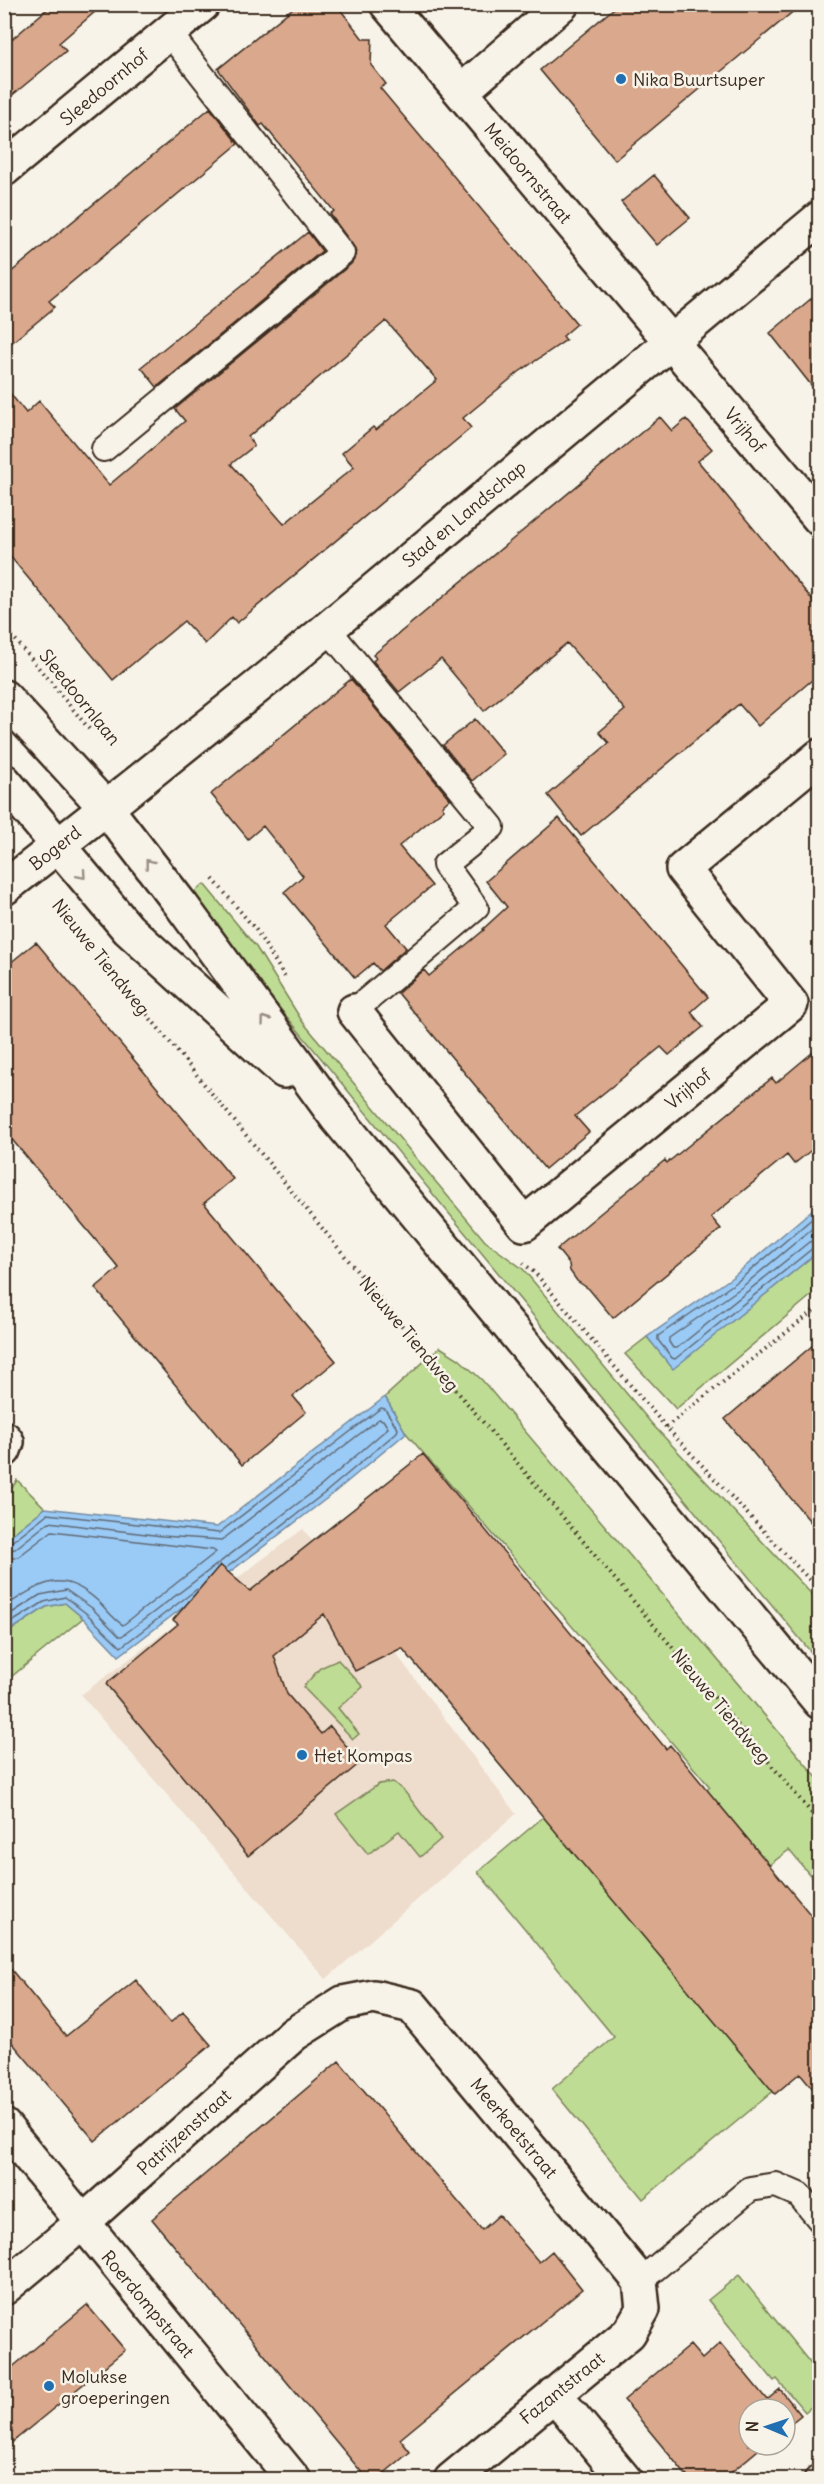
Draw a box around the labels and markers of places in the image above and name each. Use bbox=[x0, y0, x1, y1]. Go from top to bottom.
place label: Nika Buurtsuper bbox=[633, 68, 766, 91]
marker: Nika Buurtsuper bbox=[614, 72, 628, 86]
place label: Het Kompas bbox=[314, 1744, 412, 1767]
marker: Het Kompas bbox=[295, 1748, 309, 1762]
place label: Molukse groeperingen bbox=[61, 2365, 170, 2409]
marker: Molukse groeperingen bbox=[42, 2379, 56, 2393]

